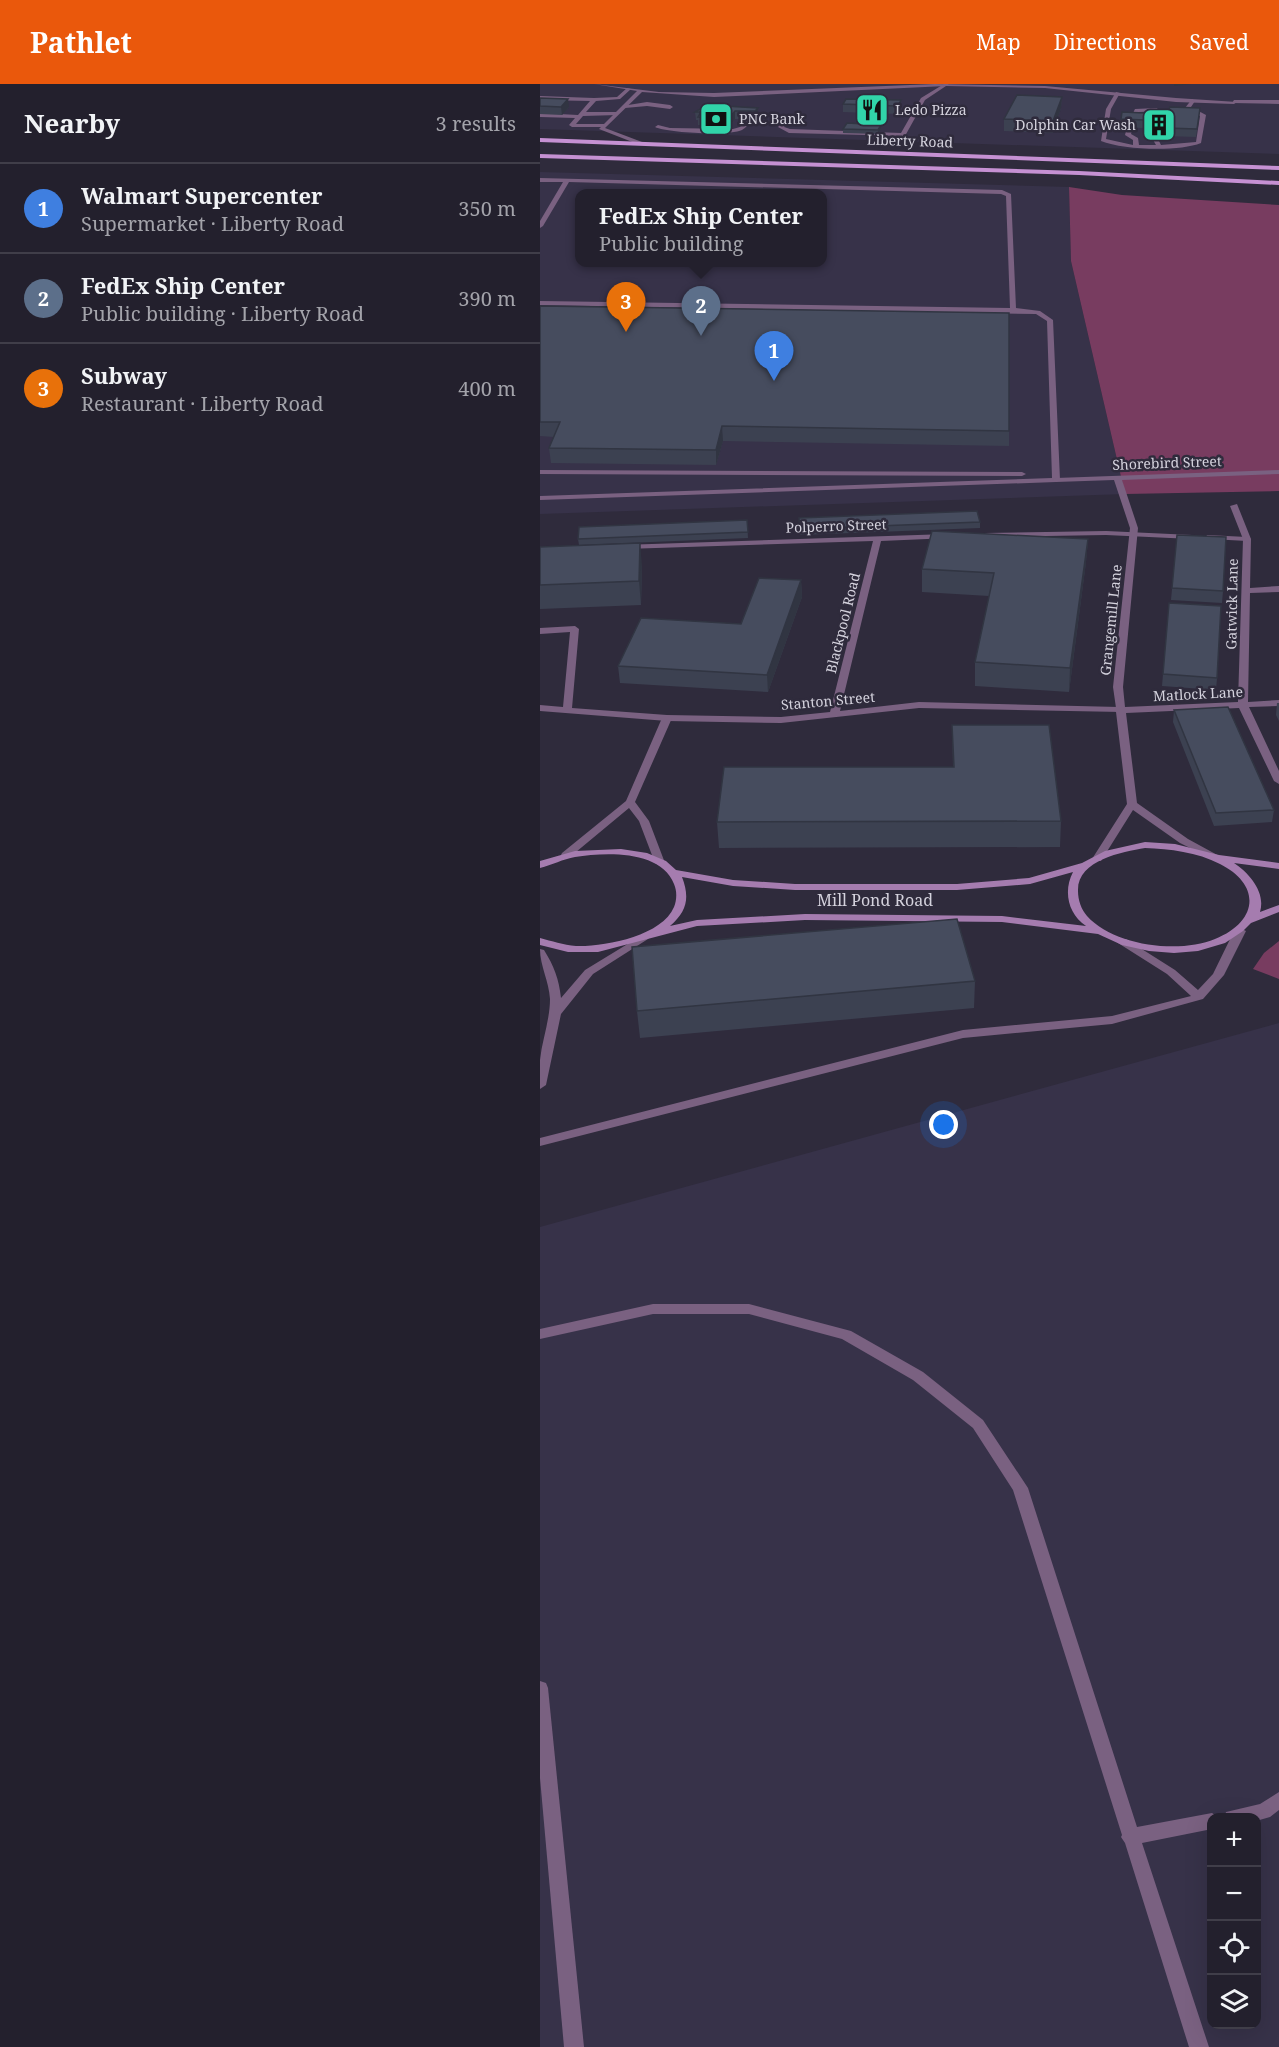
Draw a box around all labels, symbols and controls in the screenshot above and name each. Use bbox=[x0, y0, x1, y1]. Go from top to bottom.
text: Pathlet bbox=[30, 23, 132, 61]
text: Map bbox=[976, 28, 1021, 56]
text: Directions bbox=[1054, 28, 1156, 56]
text: Saved bbox=[1189, 28, 1249, 56]
restaurant icon: Ledo Pizza bbox=[854, 92, 890, 128]
place label: Ledo Pizza bbox=[895, 100, 967, 119]
bank icon: PNC Bank bbox=[698, 101, 734, 137]
text: Nearby bbox=[24, 105, 120, 141]
building icon: Dolphin Car Wash bbox=[1141, 107, 1177, 143]
place label: PNC Bank bbox=[739, 109, 805, 128]
text: 3 results bbox=[436, 110, 516, 137]
place label: Dolphin Car Wash bbox=[1015, 115, 1136, 134]
street label: Liberty Road bbox=[867, 130, 954, 152]
text: Walmart Supercenter bbox=[81, 180, 323, 210]
popup bbox=[575, 189, 827, 267]
text: 1 bbox=[38, 195, 49, 222]
text: 350 m bbox=[458, 195, 516, 222]
text: FedEx Ship Center bbox=[599, 200, 803, 230]
text: Supermarket · Liberty Road bbox=[81, 210, 344, 237]
text: Public building bbox=[599, 230, 744, 257]
text: FedEx Ship Center bbox=[81, 270, 285, 300]
pin: 3 bbox=[606, 282, 646, 332]
text: 2 bbox=[38, 285, 49, 312]
text: 390 m bbox=[458, 285, 516, 312]
pin: 2 bbox=[682, 286, 720, 336]
text: Public building · Liberty Road bbox=[81, 300, 364, 327]
pin: 1 bbox=[754, 332, 794, 381]
text: Subway bbox=[81, 360, 167, 390]
text: 3 bbox=[38, 375, 49, 402]
text: 400 m bbox=[458, 375, 516, 402]
text: Restaurant · Liberty Road bbox=[81, 390, 323, 417]
street label: Shorebird Street bbox=[1112, 451, 1222, 474]
street label: Polperro Street bbox=[785, 514, 887, 537]
street label: Gatwick Lane bbox=[1221, 558, 1242, 650]
street label: Grangemill Lane bbox=[1095, 564, 1126, 676]
street label: Blackpool Road bbox=[821, 570, 864, 675]
street label: Matlock Lane bbox=[1152, 682, 1244, 705]
street label: Stanton Street bbox=[780, 687, 876, 714]
street label: Mill Pond Road bbox=[817, 889, 933, 911]
your location bbox=[929, 1110, 958, 1139]
map controls bbox=[1207, 1813, 1261, 2029]
button: + bbox=[1207, 1813, 1261, 1867]
button: − bbox=[1207, 1867, 1261, 1921]
button: locate bbox=[1207, 1921, 1261, 1975]
button: layers bbox=[1207, 1975, 1261, 2029]

